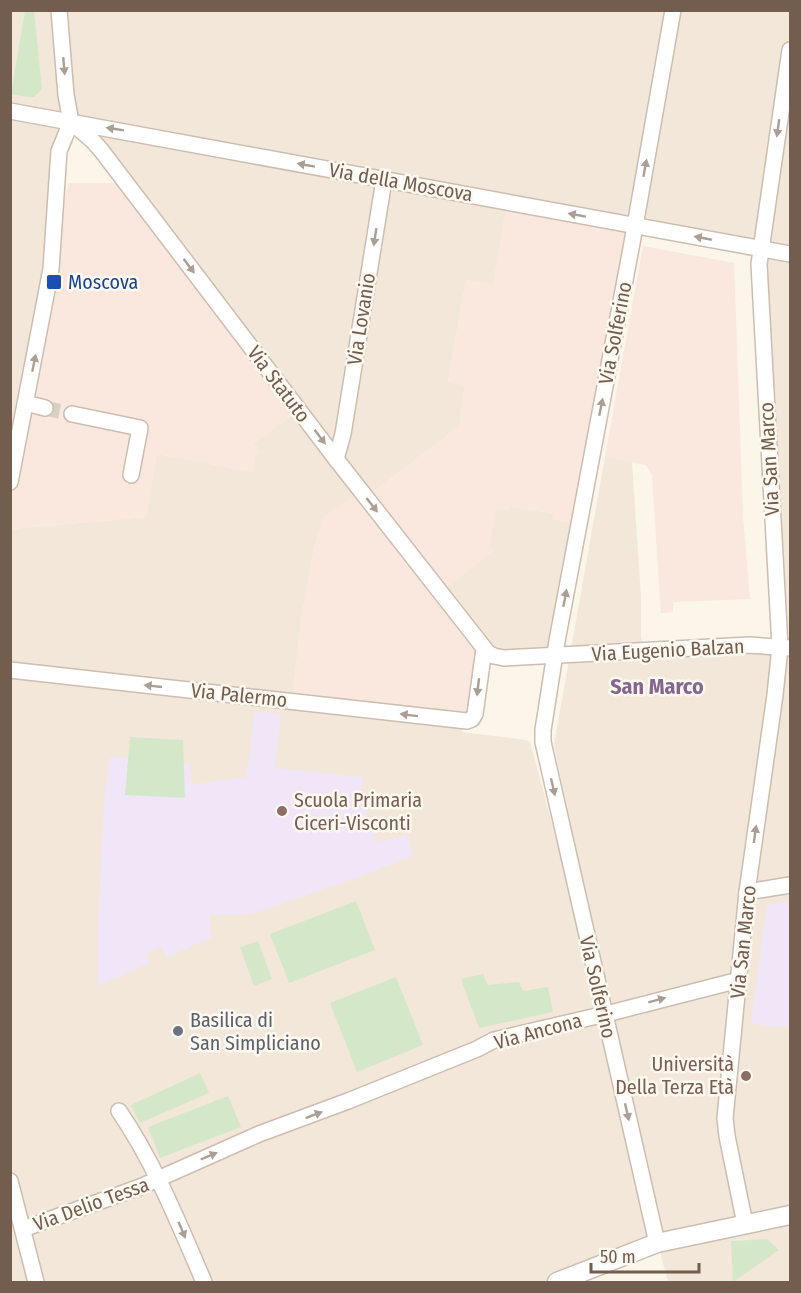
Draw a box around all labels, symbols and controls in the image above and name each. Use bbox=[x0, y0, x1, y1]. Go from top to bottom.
one-way arrow bbox=[59, 57, 69, 76]
one-way arrow bbox=[774, 119, 783, 138]
one-way arrow bbox=[105, 124, 124, 133]
street label: Via della Moscova bbox=[327, 158, 475, 206]
one-way arrow bbox=[641, 158, 650, 177]
one-way arrow bbox=[297, 160, 316, 169]
one-way arrow bbox=[567, 210, 586, 219]
one-way arrow bbox=[370, 228, 379, 247]
one-way arrow bbox=[693, 233, 712, 242]
one-way arrow bbox=[182, 258, 194, 273]
place label: Moscova bbox=[68, 270, 138, 294]
street label: Via Lovanio bbox=[342, 271, 380, 367]
marker: Moscova bbox=[45, 273, 63, 291]
street label: Via Solferino bbox=[593, 280, 637, 386]
street label: Via Statuto bbox=[242, 341, 316, 427]
one-way arrow bbox=[30, 353, 39, 372]
one-way arrow bbox=[597, 397, 606, 416]
street label: Via San Marco bbox=[754, 402, 784, 516]
one-way arrow bbox=[313, 430, 325, 445]
one-way arrow bbox=[365, 497, 378, 513]
one-way arrow bbox=[561, 589, 570, 608]
street label: Via Eugenio Balzan bbox=[591, 634, 745, 666]
district label: San Marco bbox=[610, 673, 704, 700]
street label: Via Palermo bbox=[190, 678, 288, 712]
one-way arrow bbox=[474, 678, 483, 697]
one-way arrow bbox=[143, 681, 162, 690]
one-way arrow bbox=[400, 710, 419, 720]
one-way arrow bbox=[549, 778, 558, 797]
place label: Scuola Primaria Ciceri-Visconti bbox=[294, 788, 422, 835]
marker: Scuola Primaria Ciceri-Visconti bbox=[275, 804, 289, 818]
one-way arrow bbox=[751, 825, 760, 844]
street label: Via San Marco bbox=[725, 884, 761, 1000]
street label: Via Solferino bbox=[575, 933, 621, 1041]
one-way arrow bbox=[648, 995, 666, 1004]
place label: Basilica di San Simpliciano bbox=[190, 1008, 321, 1055]
street label: Via Ancona bbox=[492, 1008, 584, 1054]
marker: Basilica di San Simpliciano bbox=[171, 1024, 185, 1038]
place label: Università Della Terza Età bbox=[615, 1052, 734, 1099]
marker: Università Della Terza Età bbox=[739, 1069, 753, 1083]
one-way arrow bbox=[622, 1103, 632, 1121]
one-way arrow bbox=[305, 1109, 323, 1119]
one-way arrow bbox=[200, 1152, 217, 1161]
street label: Via Delio Tessa bbox=[30, 1172, 152, 1236]
one-way arrow bbox=[177, 1222, 187, 1240]
scale bar bbox=[591, 1236, 699, 1274]
text: 50 m bbox=[600, 1246, 636, 1268]

